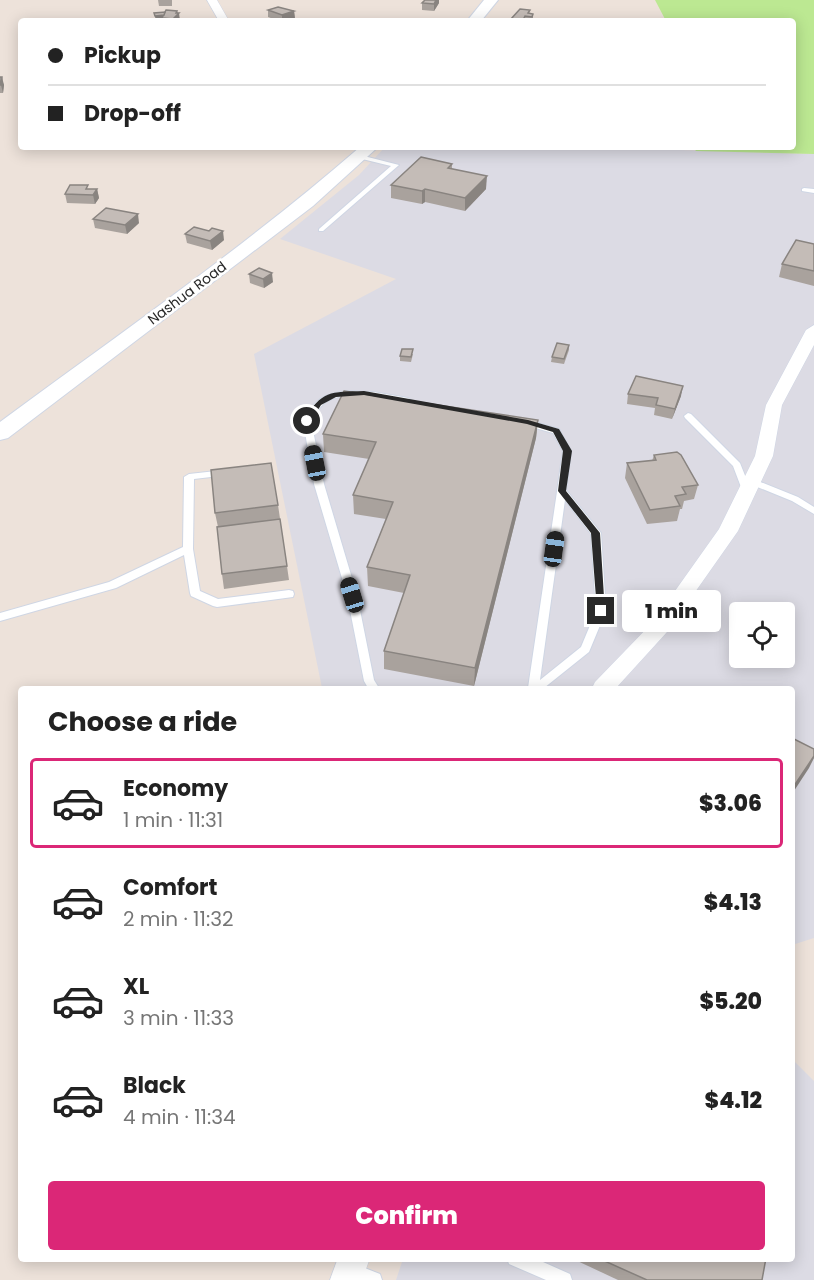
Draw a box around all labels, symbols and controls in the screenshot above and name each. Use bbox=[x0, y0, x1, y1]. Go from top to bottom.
text: Pickup bbox=[84, 40, 161, 71]
text: Drop-off bbox=[84, 98, 181, 129]
street label: Nashua Road bbox=[143, 257, 231, 329]
route start bbox=[293, 407, 320, 434]
car bbox=[303, 444, 327, 482]
car bbox=[543, 530, 565, 568]
car bbox=[338, 575, 366, 615]
callout: 1 min bbox=[622, 590, 721, 632]
route end bbox=[587, 597, 614, 624]
text: 1 min bbox=[645, 597, 698, 625]
map controls bbox=[729, 602, 795, 668]
button: locate bbox=[729, 602, 795, 668]
text: Choose a ride bbox=[48, 703, 237, 740]
text: Economy bbox=[123, 773, 228, 804]
icon: car bbox=[51, 776, 105, 830]
text: $3.06 bbox=[699, 788, 762, 819]
text: 1 min · 11:31 bbox=[123, 806, 223, 834]
text: Comfort bbox=[123, 872, 217, 903]
icon: car bbox=[51, 875, 105, 929]
text: $4.13 bbox=[704, 887, 762, 918]
text: 2 min · 11:32 bbox=[123, 905, 233, 933]
text: XL bbox=[123, 971, 149, 1002]
icon: car bbox=[51, 974, 105, 1028]
text: $5.20 bbox=[699, 986, 762, 1017]
text: 3 min · 11:33 bbox=[123, 1004, 234, 1032]
text: Black bbox=[123, 1070, 186, 1101]
icon: car bbox=[51, 1073, 105, 1127]
text: $4.12 bbox=[705, 1085, 762, 1116]
text: 4 min · 11:34 bbox=[123, 1103, 236, 1131]
button: Confirm bbox=[48, 1181, 765, 1250]

